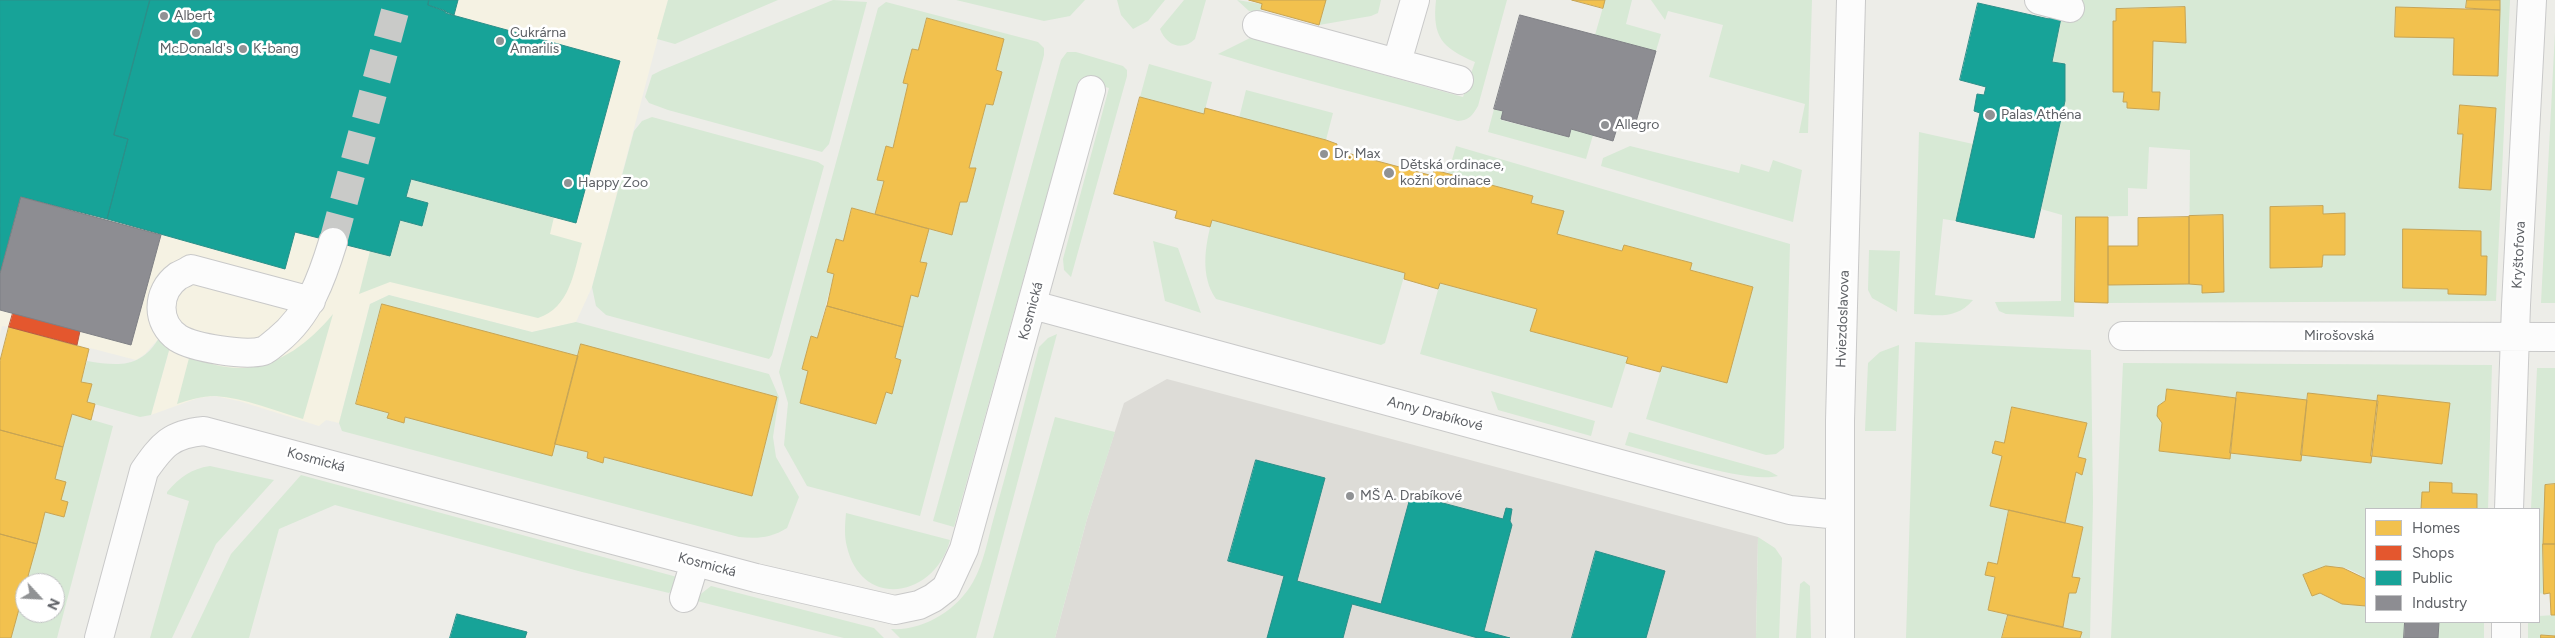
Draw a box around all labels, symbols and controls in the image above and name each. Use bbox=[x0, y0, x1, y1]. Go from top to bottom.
place label: Albert bbox=[174, 8, 212, 24]
marker: Albert bbox=[158, 10, 170, 22]
place label: Cukrárna Amarilis bbox=[510, 25, 566, 58]
marker: McDonald's bbox=[190, 27, 202, 39]
marker: Cukrárna Amarilis bbox=[494, 35, 506, 47]
place label: McDonald's bbox=[160, 41, 232, 57]
place label: K-bang bbox=[253, 41, 299, 57]
marker: K-bang bbox=[237, 43, 249, 55]
place label: Palas Athéna bbox=[2001, 107, 2081, 123]
marker: Palas Athéna bbox=[1983, 108, 1997, 122]
place label: Allegro bbox=[1615, 117, 1659, 133]
marker: Allegro bbox=[1599, 119, 1611, 131]
place label: Dr. Max bbox=[1334, 146, 1380, 162]
marker: Dr. Max bbox=[1318, 148, 1330, 160]
place label: Dětská ordinace, kožní ordinace bbox=[1400, 157, 1504, 190]
marker: Dětská ordinace, kožní ordinace bbox=[1382, 166, 1396, 180]
place label: Happy Zoo bbox=[578, 175, 648, 191]
marker: Happy Zoo bbox=[562, 177, 574, 189]
street label: Kryštofova bbox=[2509, 221, 2529, 289]
street label: Hviezdoslavova bbox=[1833, 270, 1853, 368]
street label: Kosmická bbox=[1015, 280, 1047, 342]
street label: Mirošovská bbox=[2304, 328, 2374, 344]
street label: Anny Drabíkové bbox=[1385, 393, 1485, 435]
street label: Kosmická bbox=[285, 444, 347, 476]
place label: MŠ A. Drabíkové bbox=[1360, 488, 1462, 504]
marker: MŠ A. Drabíkové bbox=[1344, 490, 1356, 502]
legend bbox=[2365, 508, 2540, 623]
text: Homes bbox=[2412, 519, 2460, 537]
text: Shops bbox=[2412, 544, 2454, 562]
street label: Kosmická bbox=[676, 549, 738, 581]
text: Public bbox=[2412, 569, 2453, 587]
north arrow bbox=[15, 573, 65, 623]
text: Industry bbox=[2412, 594, 2467, 612]
text: N bbox=[43, 596, 63, 613]

